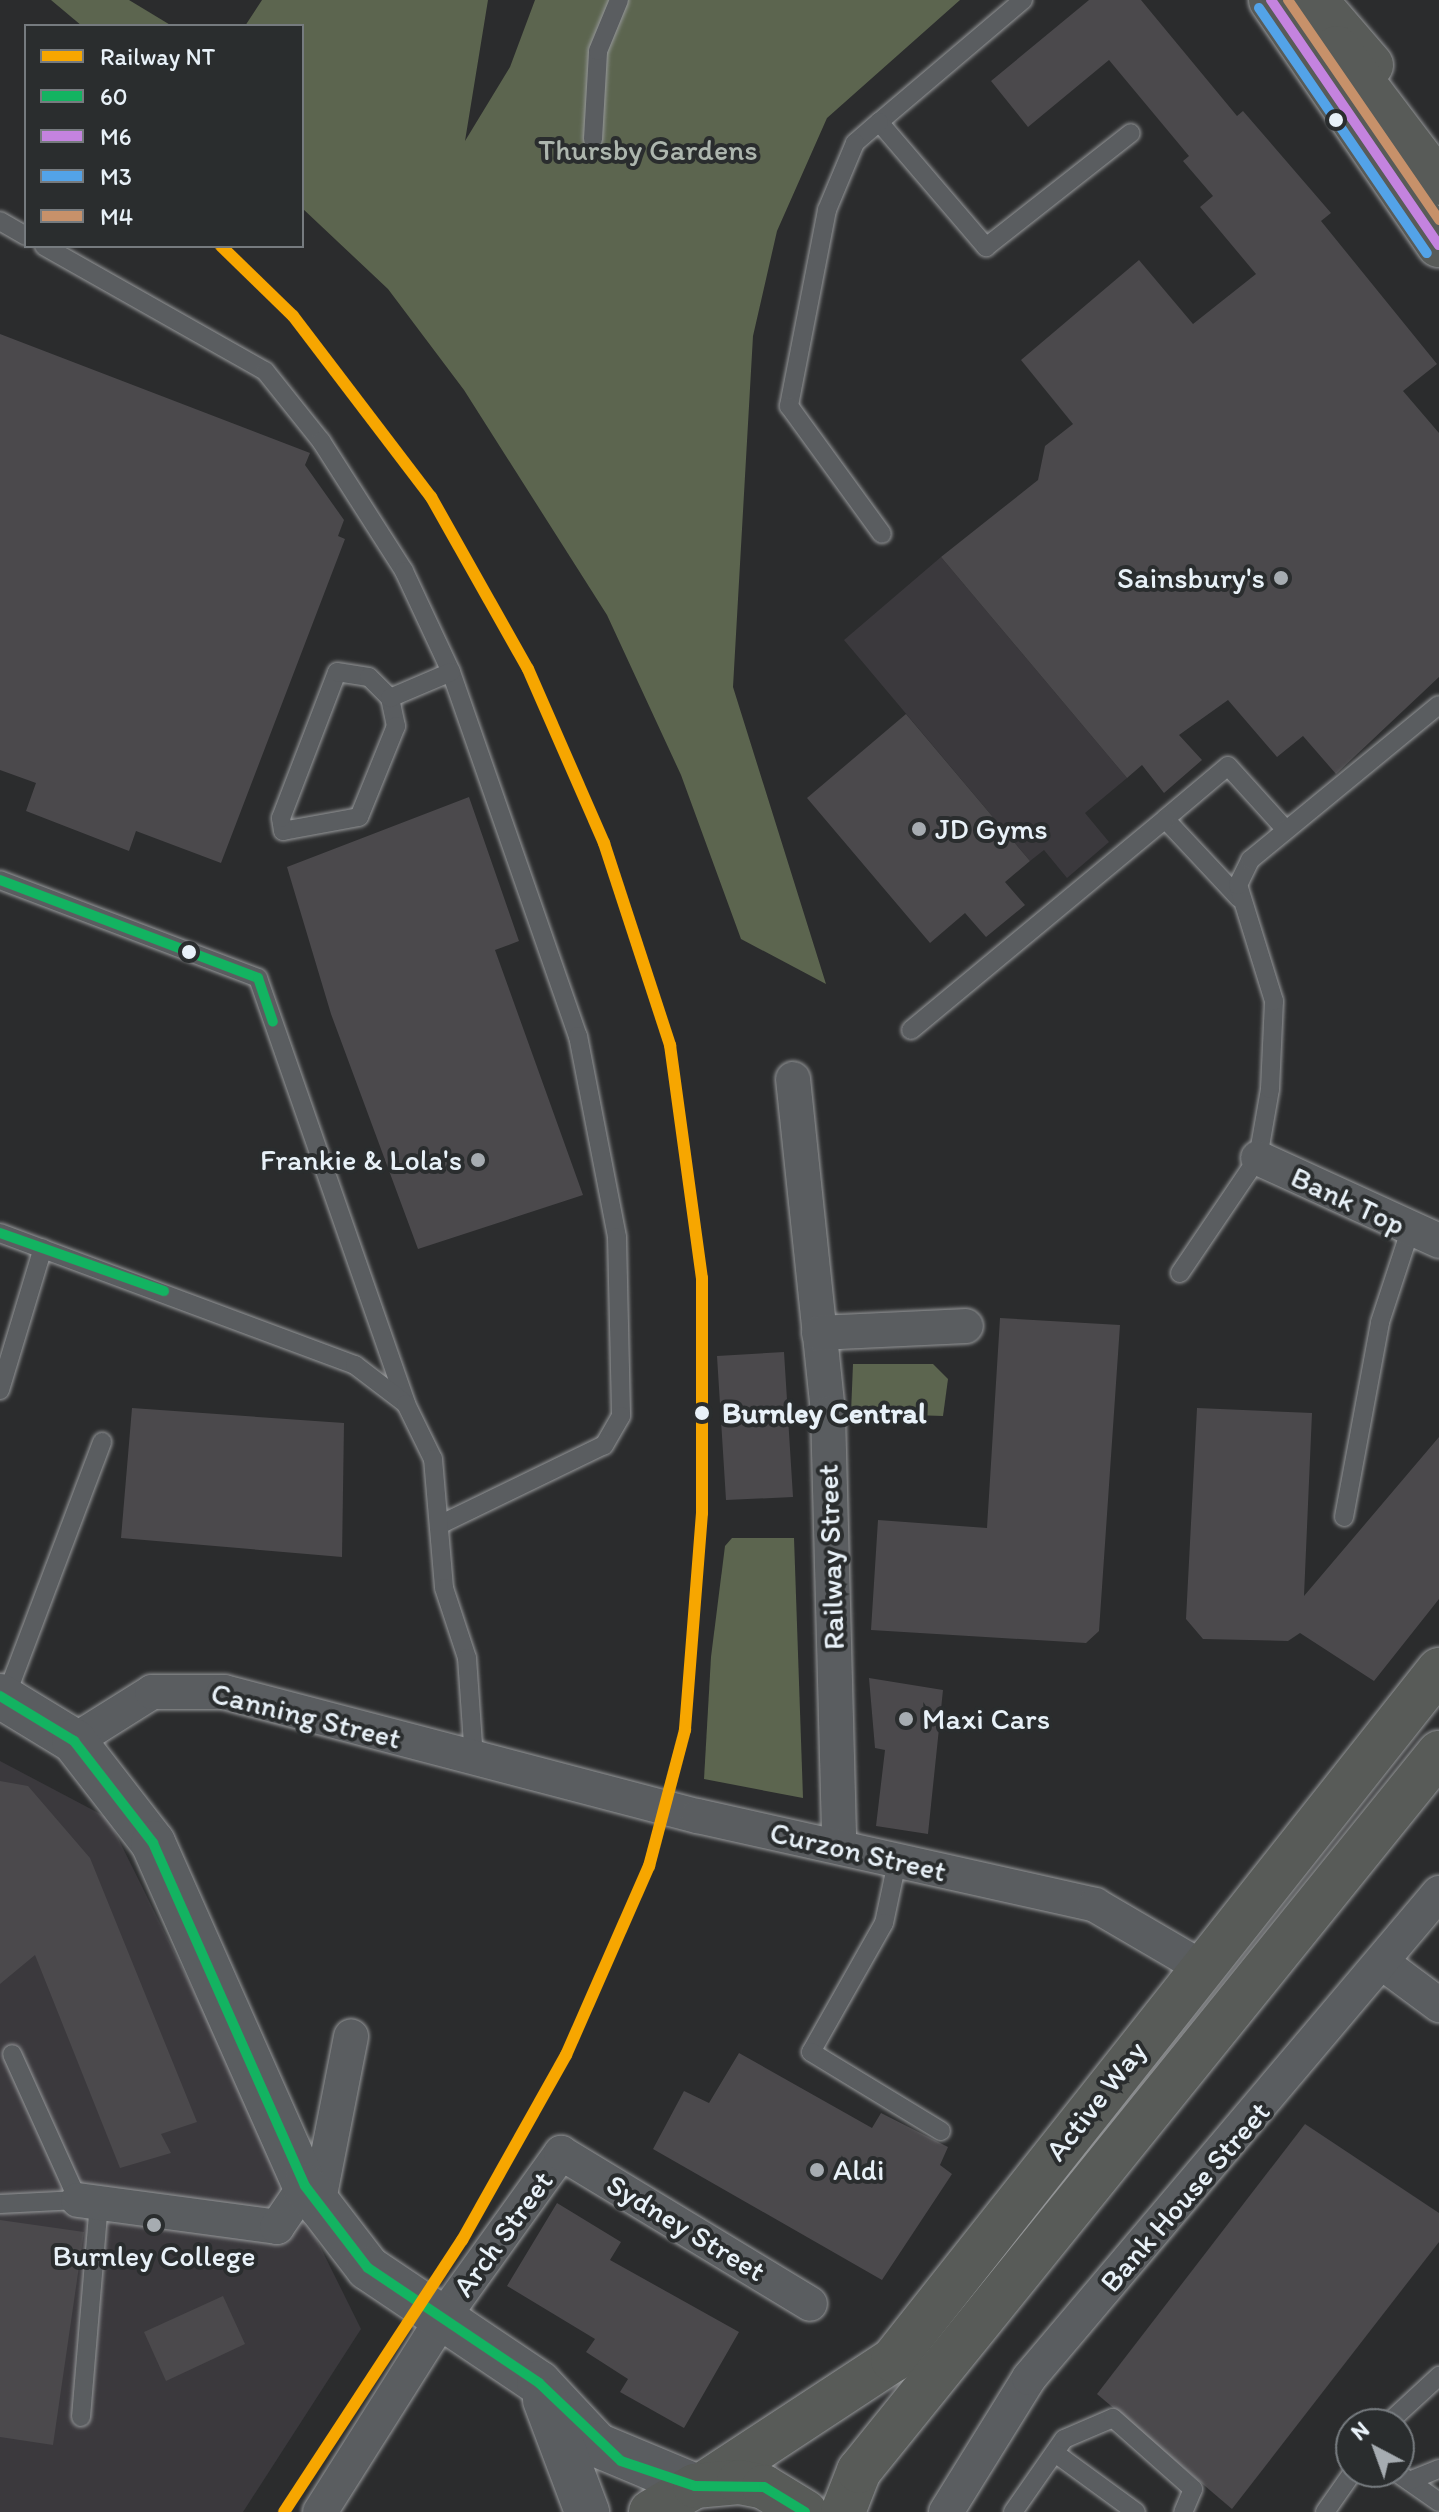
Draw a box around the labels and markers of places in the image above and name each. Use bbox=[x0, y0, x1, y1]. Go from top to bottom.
unlabelled marker bbox=[1328, 112, 1344, 128]
place label: Sainsbury's bbox=[1117, 560, 1265, 596]
marker: Sainsbury's bbox=[1272, 569, 1290, 587]
place label: JD Gyms bbox=[935, 811, 1048, 847]
marker: JD Gyms bbox=[910, 820, 928, 838]
unlabelled marker bbox=[181, 944, 197, 960]
place label: Frankie & Lola's bbox=[260, 1142, 462, 1178]
marker: Frankie & Lola's bbox=[469, 1151, 487, 1169]
place label: Burnley Central bbox=[722, 1395, 926, 1431]
marker: Burnley Central bbox=[689, 1400, 715, 1426]
place label: Maxi Cars bbox=[922, 1701, 1051, 1737]
marker: Maxi Cars bbox=[897, 1710, 915, 1728]
place label: Aldi bbox=[833, 2152, 884, 2188]
marker: Aldi bbox=[808, 2161, 826, 2179]
marker: Burnley College bbox=[145, 2216, 163, 2234]
place label: Burnley College bbox=[52, 2238, 256, 2274]

